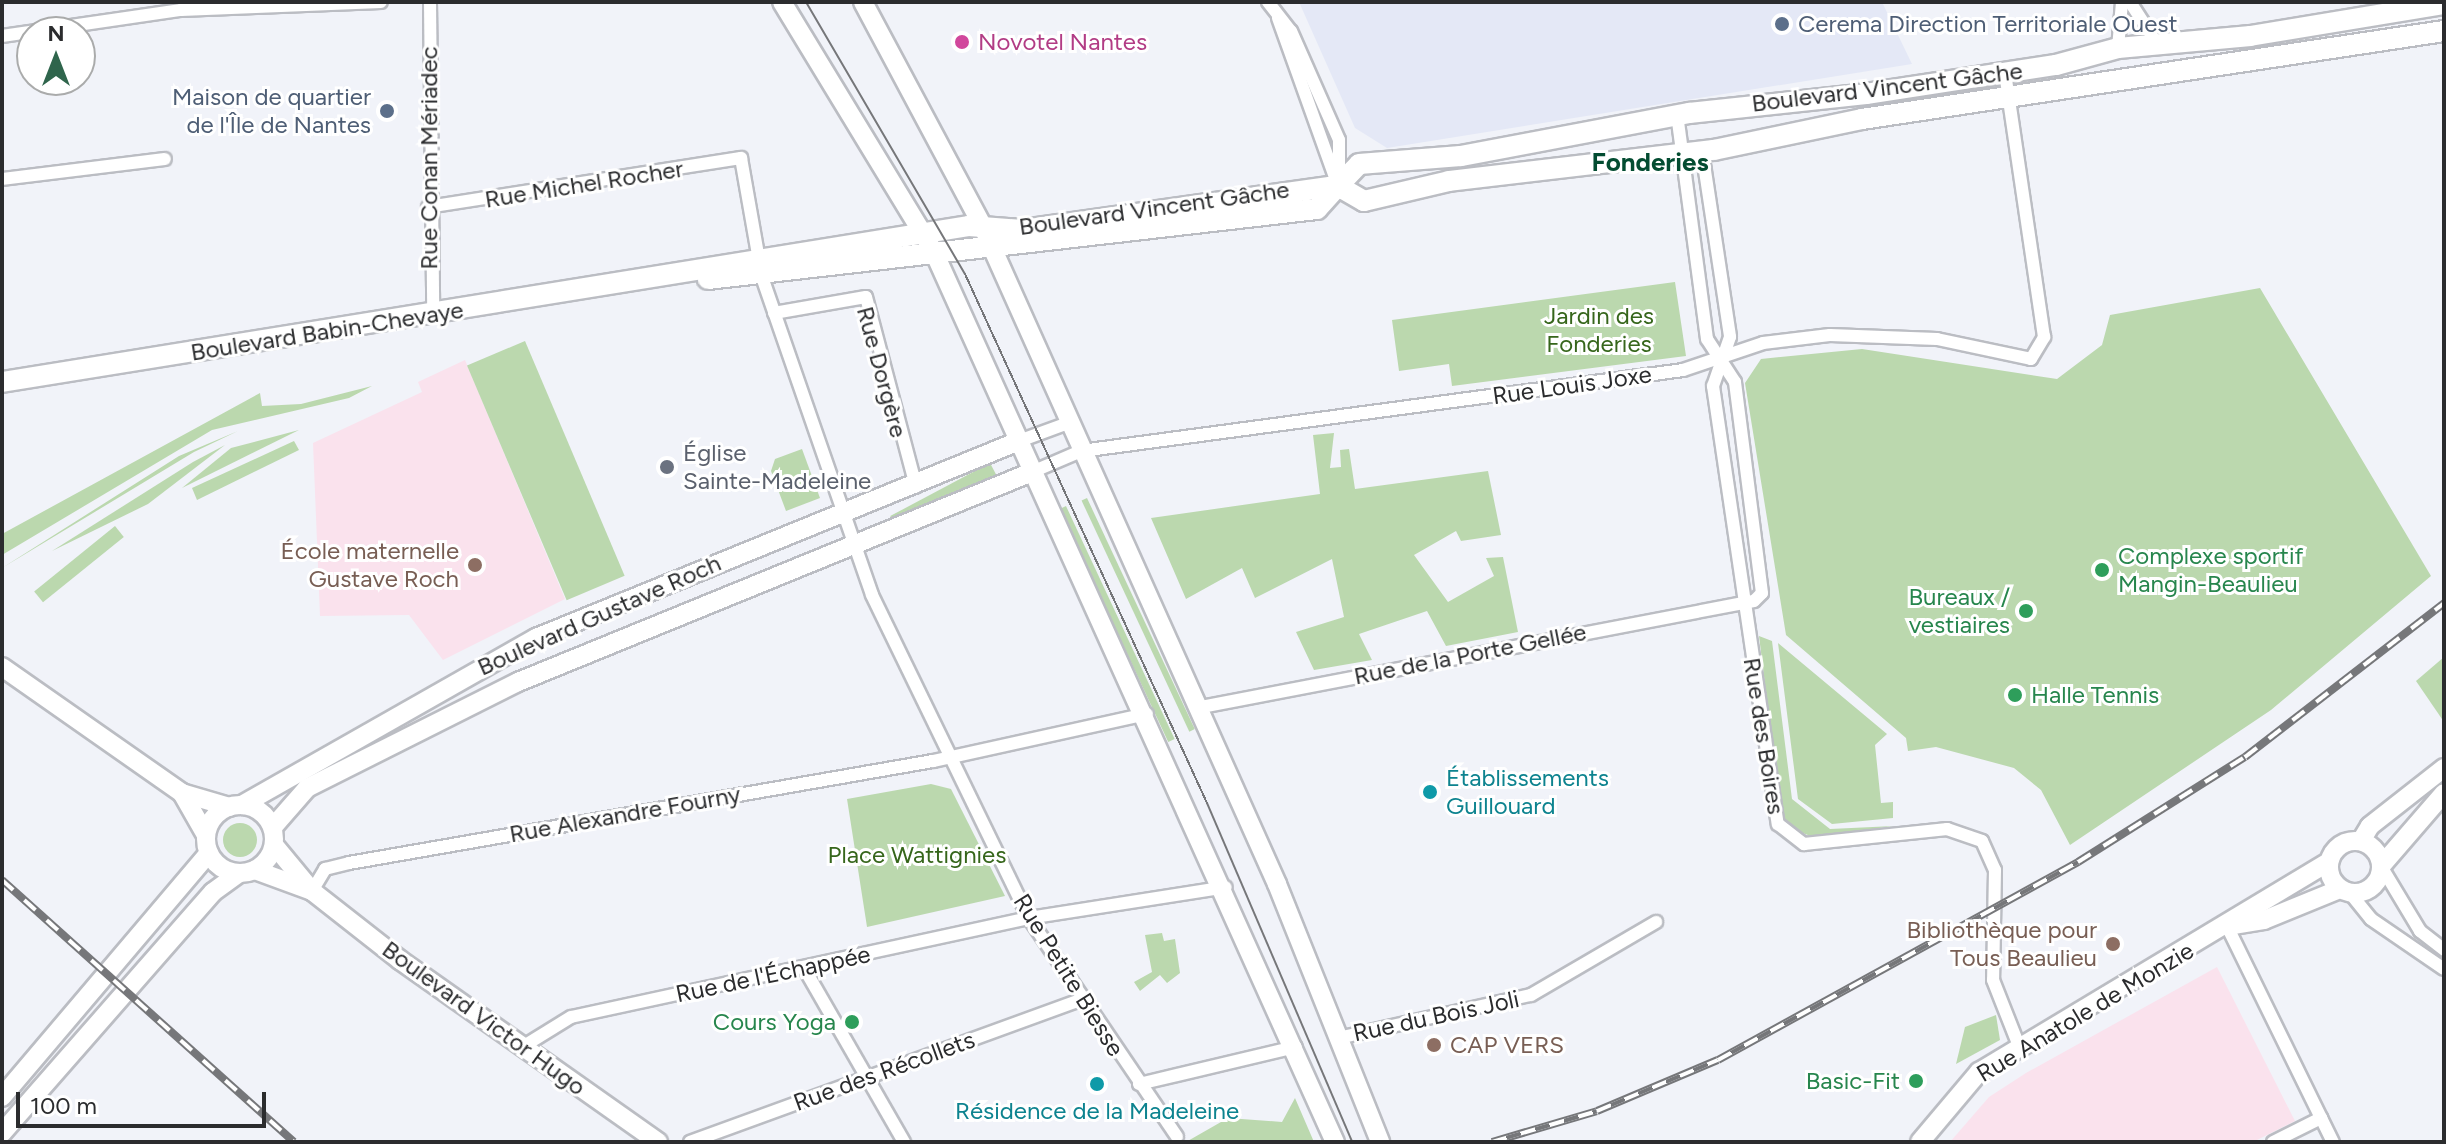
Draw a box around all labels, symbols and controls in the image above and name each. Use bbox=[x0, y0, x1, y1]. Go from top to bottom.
place label: Cerema Direction Territoriale Ouest bbox=[1798, 10, 2178, 38]
marker: Cerema Direction Territoriale Ouest bbox=[1773, 15, 1791, 33]
north arrow bbox=[16, 16, 96, 96]
text: N bbox=[47, 20, 65, 47]
place label: Novotel Nantes bbox=[978, 28, 1147, 56]
marker: Novotel Nantes bbox=[953, 33, 971, 51]
street label: Rue Conan Mériadec bbox=[415, 46, 443, 270]
street label: Boulevard Vincent Gâche bbox=[1750, 56, 2024, 118]
place label: Maison de quartier de l'Île de Nantes bbox=[172, 83, 371, 139]
marker: Maison de quartier de l'Île de Nantes bbox=[378, 102, 396, 120]
district label: Fonderies bbox=[1591, 147, 1709, 179]
street label: Rue Michel Rocher bbox=[483, 154, 685, 214]
street label: Boulevard Vincent Gâche bbox=[1017, 175, 1291, 241]
street label: Boulevard Babin-Chevaye bbox=[189, 295, 465, 367]
park label: Jardin des Fonderies bbox=[1544, 302, 1654, 358]
street label: Rue Dorgère bbox=[851, 303, 913, 441]
street label: Rue Louis Joxe bbox=[1491, 360, 1653, 410]
place label: Église Sainte-Madeleine bbox=[683, 439, 871, 495]
marker: Église Sainte-Madeleine bbox=[658, 458, 676, 476]
place label: École maternelle Gustave Roch bbox=[281, 537, 459, 593]
place label: Complexe sportif Mangin-Beaulieu bbox=[2118, 542, 2303, 598]
street label: Boulevard Gustave Roch bbox=[473, 548, 725, 682]
marker: École maternelle Gustave Roch bbox=[466, 556, 484, 574]
marker: Complexe sportif Mangin-Beaulieu bbox=[2093, 561, 2111, 579]
place label: Bureaux / vestiaires bbox=[1908, 583, 2010, 639]
marker: Bureaux / vestiaires bbox=[2017, 602, 2035, 620]
street label: Rue de la Porte Gellée bbox=[1351, 617, 1589, 691]
street label: Rue des Boires bbox=[1737, 656, 1791, 816]
place label: Halle Tennis bbox=[2031, 681, 2159, 709]
marker: Halle Tennis bbox=[2006, 686, 2024, 704]
place label: Établissements Guillouard bbox=[1446, 764, 1609, 820]
street label: Rue Alexandre Fourny bbox=[507, 779, 743, 849]
marker: Établissements Guillouard bbox=[1421, 783, 1439, 801]
park label: Place Wattignies bbox=[828, 841, 1006, 869]
street label: Rue Petite Biesse bbox=[1008, 889, 1130, 1061]
place label: Bibliothèque pour Tous Beaulieu bbox=[1906, 916, 2097, 972]
street label: Boulevard Victor Hugo bbox=[377, 935, 591, 1101]
marker: Bibliothèque pour Tous Beaulieu bbox=[2104, 935, 2122, 953]
street label: Rue Anatole de Monzie bbox=[1971, 936, 2199, 1088]
street label: Rue de l'Échappée bbox=[673, 939, 873, 1009]
street label: Rue du Bois Joli bbox=[1350, 984, 1522, 1048]
place label: Cours Yoga bbox=[713, 1008, 836, 1036]
marker: Cours Yoga bbox=[843, 1013, 861, 1031]
street label: Rue des Récollets bbox=[789, 1025, 979, 1117]
place label: CAP VERS bbox=[1450, 1031, 1564, 1059]
marker: CAP VERS bbox=[1425, 1036, 1443, 1054]
place label: Basic-Fit bbox=[1806, 1067, 1900, 1095]
marker: Basic-Fit bbox=[1907, 1072, 1925, 1090]
marker: Résidence de la Madeleine bbox=[1088, 1075, 1106, 1093]
scale bar bbox=[20, 1076, 270, 1126]
text: 100 m bbox=[30, 1091, 97, 1120]
place label: Résidence de la Madeleine bbox=[955, 1097, 1239, 1125]

